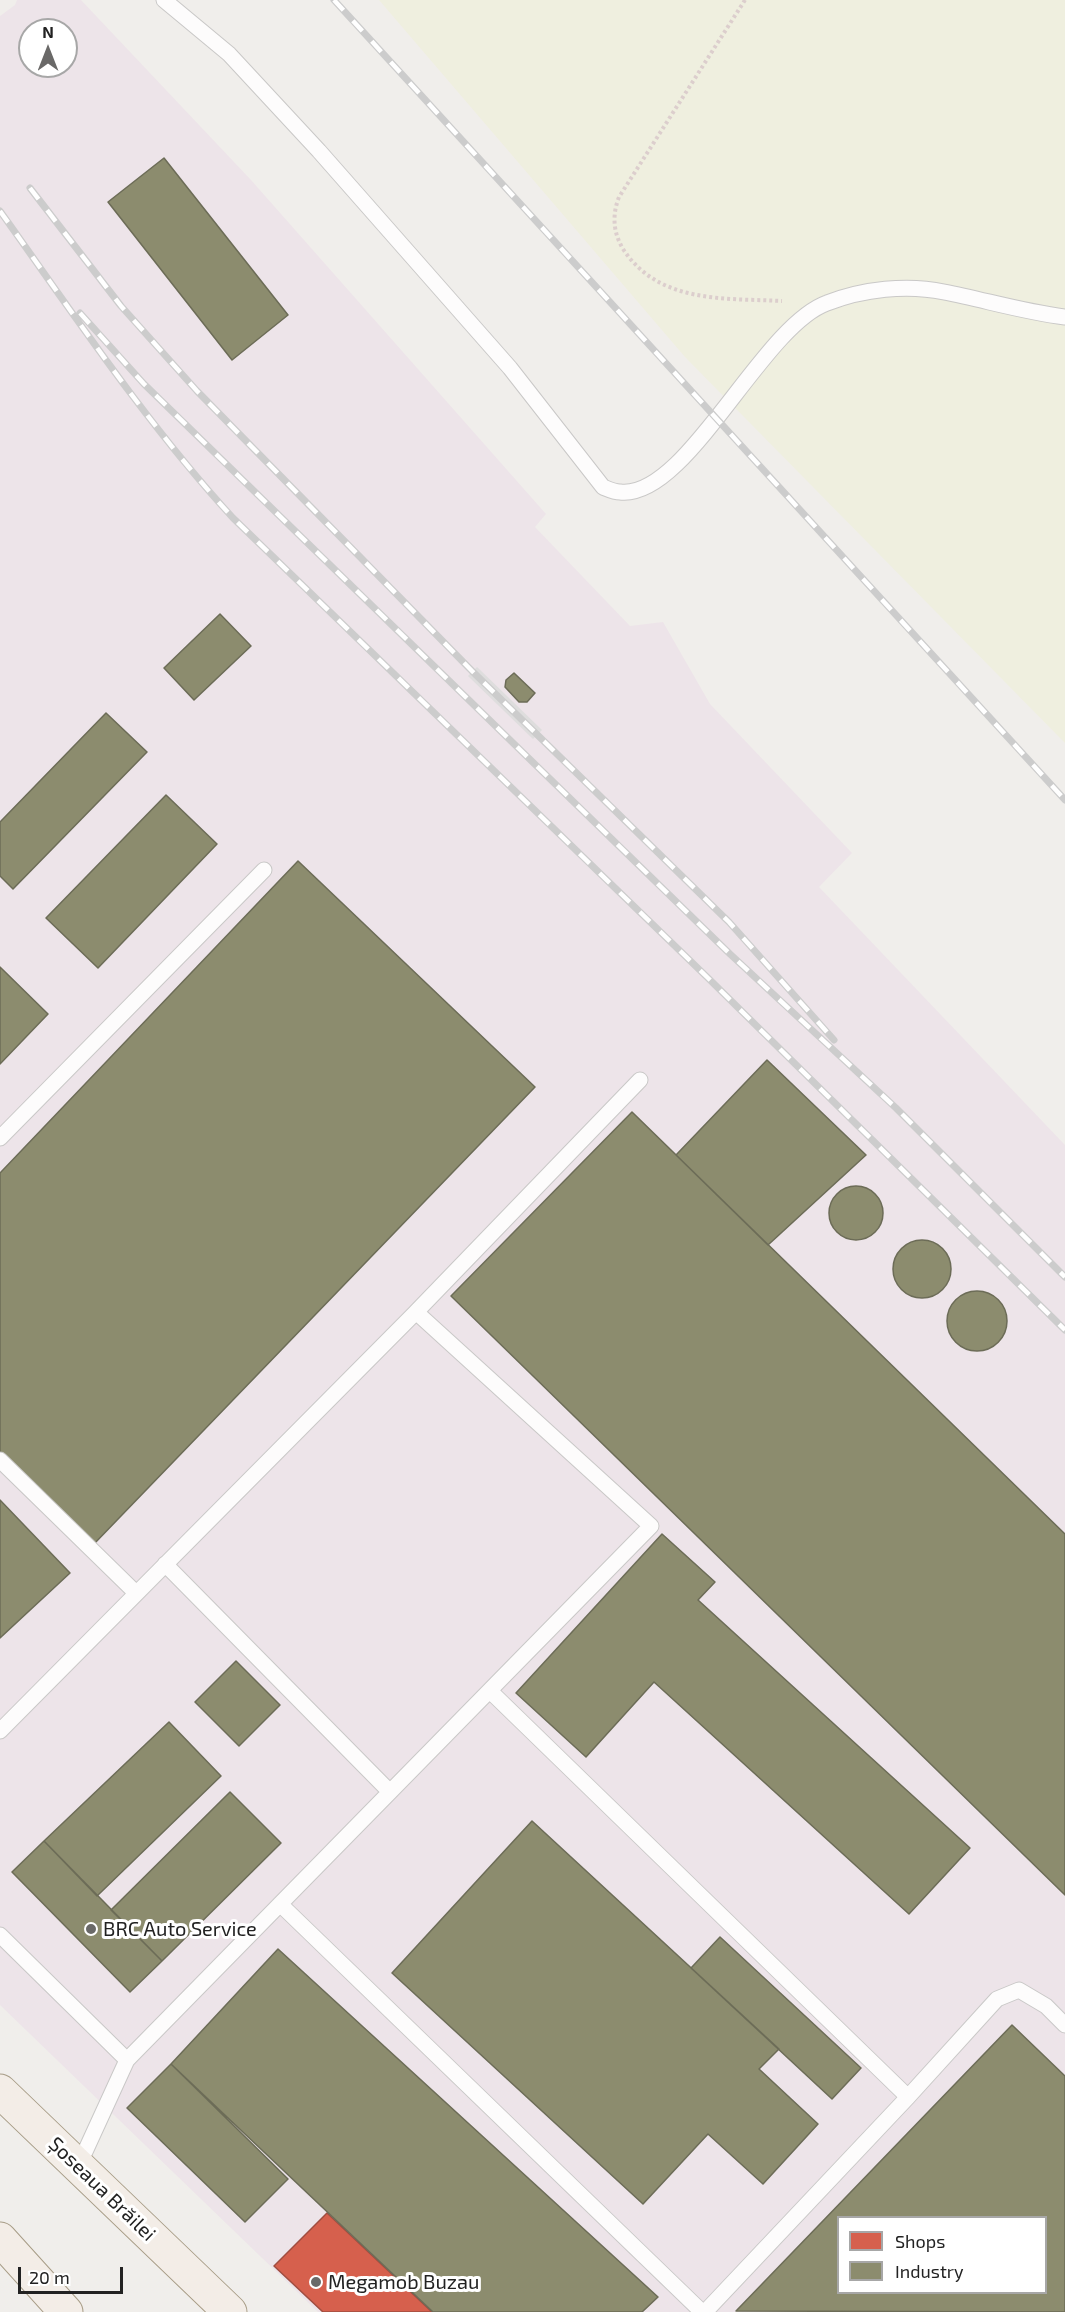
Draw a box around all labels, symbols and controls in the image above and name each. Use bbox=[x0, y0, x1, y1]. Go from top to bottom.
north arrow bbox=[18, 18, 78, 78]
text: N bbox=[42, 22, 54, 41]
place label: BRC Auto Service bbox=[103, 1917, 257, 1941]
marker: BRC Auto Service bbox=[84, 1922, 98, 1936]
street label: Șoseaua Brăilei bbox=[44, 2132, 160, 2246]
legend bbox=[837, 2216, 1047, 2294]
text: Shops bbox=[895, 2230, 945, 2252]
scale bar bbox=[21, 2255, 126, 2293]
text: Industry bbox=[895, 2260, 964, 2282]
text: 20 m bbox=[29, 2266, 70, 2288]
place label: Megamob Buzau bbox=[328, 2270, 479, 2294]
marker: Megamob Buzau bbox=[309, 2275, 323, 2289]

